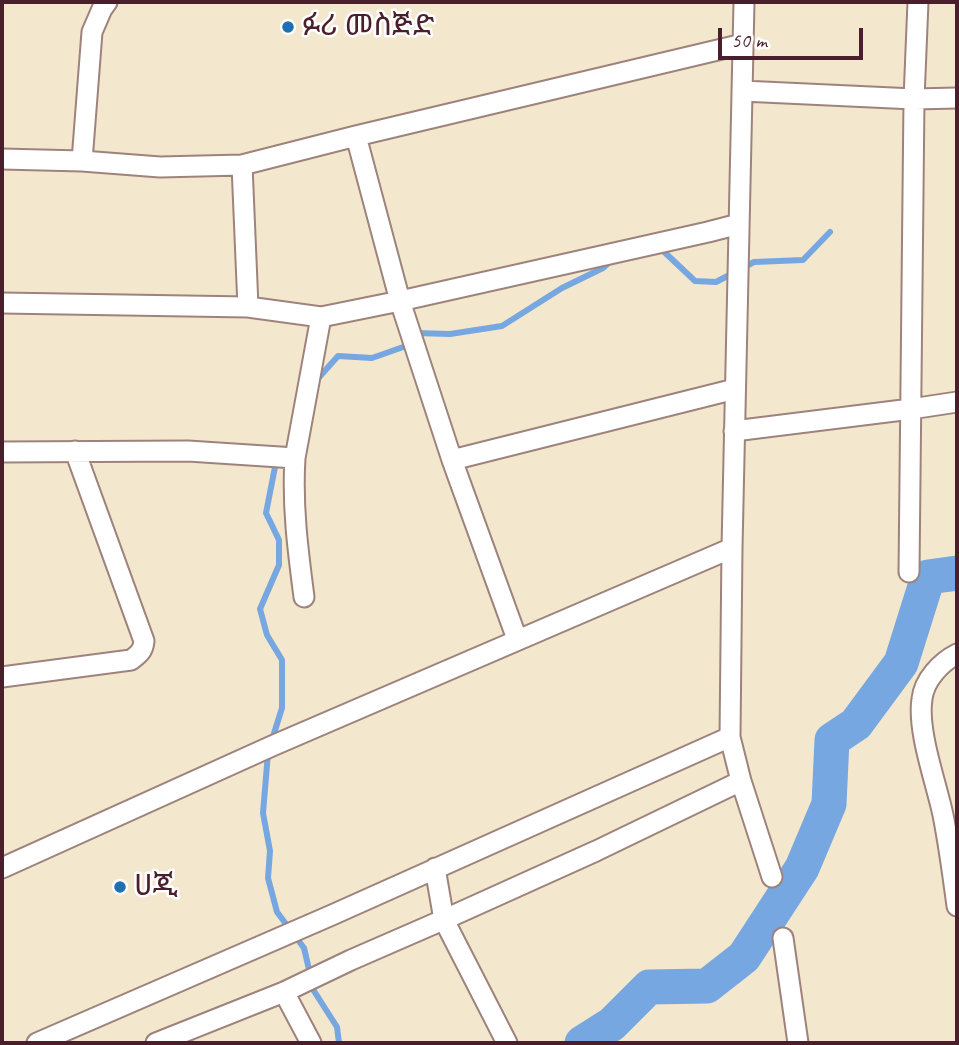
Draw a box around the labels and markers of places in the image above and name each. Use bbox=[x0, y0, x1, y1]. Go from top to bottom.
place label: ፉሪ መስጅድ bbox=[302, 9, 434, 45]
marker: ፉሪ መስጅድ bbox=[280, 19, 296, 35]
place label: ሀጂ bbox=[134, 869, 178, 905]
marker: ሀጂ bbox=[112, 879, 128, 895]

